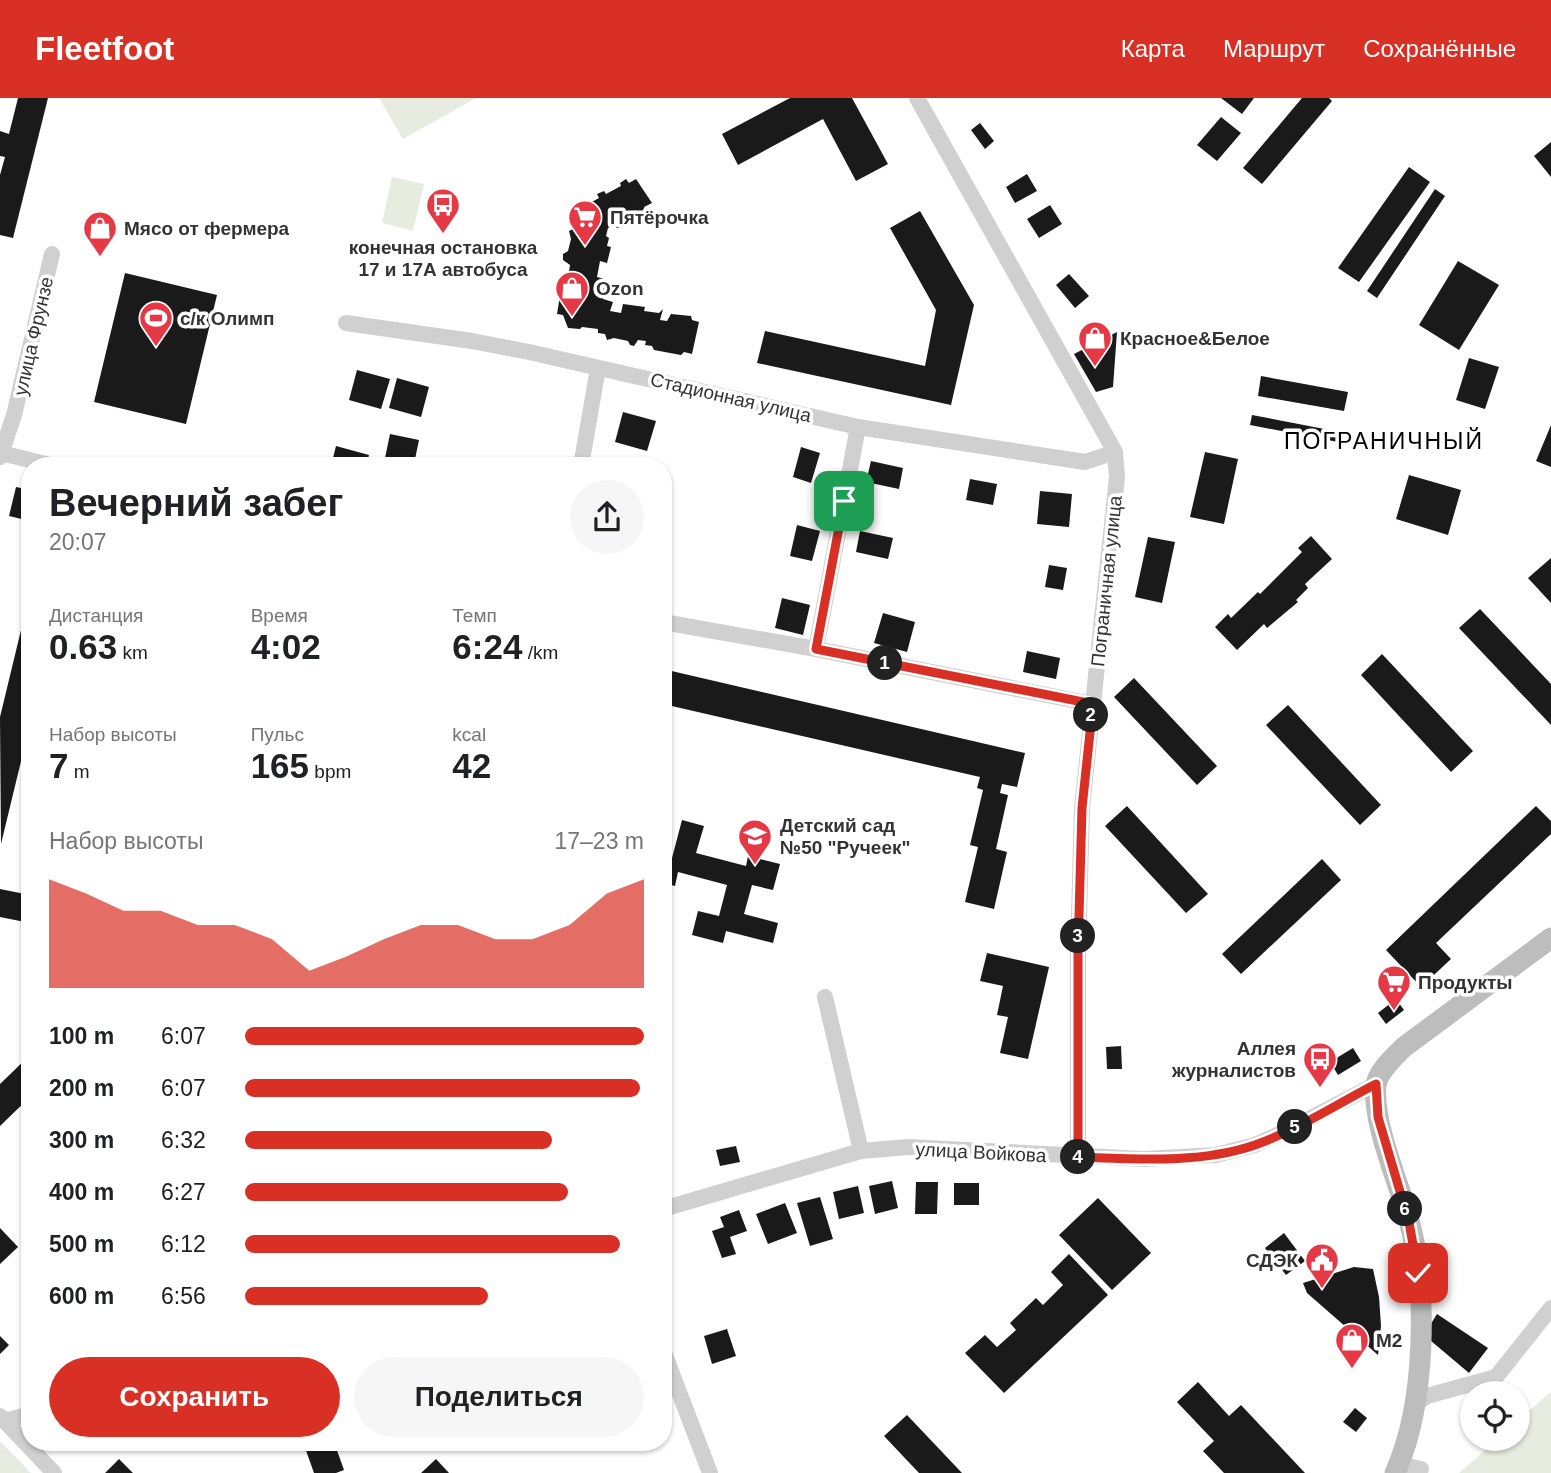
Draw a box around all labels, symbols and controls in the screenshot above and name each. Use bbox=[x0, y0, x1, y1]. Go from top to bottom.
text: Fleetfoot bbox=[35, 30, 174, 67]
text: Карта bbox=[1121, 35, 1185, 62]
text: Маршрут bbox=[1223, 35, 1325, 62]
text: Сохранённые bbox=[1363, 35, 1516, 62]
bus stop icon: конечная остановка 17 и 17А автобуса bbox=[424, 186, 462, 235]
supermarket icon: Пятёрочка bbox=[566, 198, 604, 247]
place label: Пятёрочка bbox=[610, 207, 709, 228]
shop icon: Мясо от фермера bbox=[81, 209, 119, 258]
place label: Мясо от фермера bbox=[124, 218, 290, 239]
place label: конечная остановка 17 и 17А автобуса bbox=[349, 237, 538, 280]
shop icon: Ozon bbox=[553, 269, 591, 318]
street label: улица Фрунзе bbox=[10, 275, 57, 398]
place label: Ozon bbox=[596, 278, 644, 299]
sports icon: с/к Олимп bbox=[137, 299, 175, 348]
place label: с/к Олимп bbox=[180, 308, 274, 329]
shop icon: Красное&Белое bbox=[1076, 319, 1114, 368]
place label: Красное&Белое bbox=[1120, 328, 1270, 349]
street label: Стадионная улица bbox=[648, 369, 814, 426]
district label: ПОГРАНИЧНЫЙ bbox=[1284, 427, 1484, 454]
pin bbox=[814, 471, 874, 531]
button: share bbox=[570, 480, 644, 554]
text: Вечерний забег bbox=[49, 482, 343, 524]
icon: arrive bbox=[825, 482, 863, 520]
street label: Пограничная улица bbox=[1087, 494, 1126, 668]
text: 20:07 bbox=[49, 529, 107, 555]
text: Дистанция bbox=[49, 605, 143, 626]
text: Время bbox=[251, 605, 308, 626]
text: Темп bbox=[452, 605, 497, 626]
text: 0.63 bbox=[49, 627, 117, 666]
text: 4:02 bbox=[251, 627, 321, 666]
text: 6:24 bbox=[452, 627, 522, 666]
text: km bbox=[117, 642, 148, 663]
text: /km bbox=[522, 642, 558, 663]
pin: 1 bbox=[868, 646, 903, 680]
text: 1 bbox=[879, 652, 890, 673]
pin: 2 bbox=[1074, 698, 1108, 732]
text: 2 bbox=[1085, 704, 1096, 725]
text: Набор высоты bbox=[49, 724, 177, 745]
text: Пульс bbox=[251, 724, 304, 745]
text: kcal bbox=[452, 724, 486, 745]
text: 7 bbox=[49, 746, 68, 785]
text: 165 bbox=[251, 746, 309, 785]
text: 42 bbox=[452, 746, 491, 785]
text: m bbox=[68, 761, 90, 782]
text: bpm bbox=[309, 761, 351, 782]
place label: Детский сад №50 "Ручеек" bbox=[780, 815, 911, 858]
school or university icon: Детский сад №50 "Ручеек" bbox=[736, 817, 774, 866]
text: Набор высоты bbox=[49, 828, 203, 854]
text: 17–23 m bbox=[554, 828, 644, 854]
pin: 3 bbox=[1060, 918, 1096, 954]
text: 3 bbox=[1072, 925, 1083, 946]
supermarket icon: Продукты bbox=[1375, 963, 1413, 1012]
place label: Продукты bbox=[1418, 972, 1513, 993]
text: 100 m bbox=[49, 1023, 114, 1049]
text: 6:07 bbox=[161, 1023, 206, 1049]
place label: Аллея журналистов bbox=[1171, 1038, 1296, 1081]
bus stop icon: Аллея журналистов bbox=[1301, 1040, 1339, 1089]
text: 200 m bbox=[49, 1075, 114, 1101]
text: 6:07 bbox=[161, 1075, 206, 1101]
pin: 5 bbox=[1278, 1110, 1312, 1144]
text: 5 bbox=[1289, 1116, 1300, 1137]
text: 300 m bbox=[49, 1127, 114, 1153]
text: 6:32 bbox=[161, 1127, 206, 1153]
street label: улица Войкова bbox=[915, 1139, 1047, 1166]
pin: 4 bbox=[1060, 1140, 1096, 1174]
text: 4 bbox=[1072, 1146, 1083, 1167]
text: 400 m bbox=[49, 1179, 114, 1205]
text: 6:27 bbox=[161, 1179, 206, 1205]
pin: 6 bbox=[1388, 1192, 1422, 1226]
text: 6 bbox=[1399, 1198, 1410, 1219]
text: 500 m bbox=[49, 1231, 114, 1257]
text: 6:12 bbox=[161, 1231, 206, 1257]
public building icon: СДЭК bbox=[1303, 1241, 1341, 1290]
pin bbox=[1388, 1243, 1448, 1303]
place label: СДЭК bbox=[1246, 1250, 1298, 1271]
icon: check bbox=[1399, 1254, 1437, 1292]
text: 600 m bbox=[49, 1283, 114, 1309]
text: 6:56 bbox=[161, 1283, 206, 1309]
shop icon: М2 bbox=[1333, 1321, 1371, 1370]
place label: М2 bbox=[1376, 1330, 1402, 1351]
button: Сохранить bbox=[49, 1357, 340, 1437]
button: Поделиться bbox=[354, 1357, 644, 1437]
map controls bbox=[1460, 1381, 1530, 1451]
button: locate bbox=[1460, 1381, 1530, 1451]

